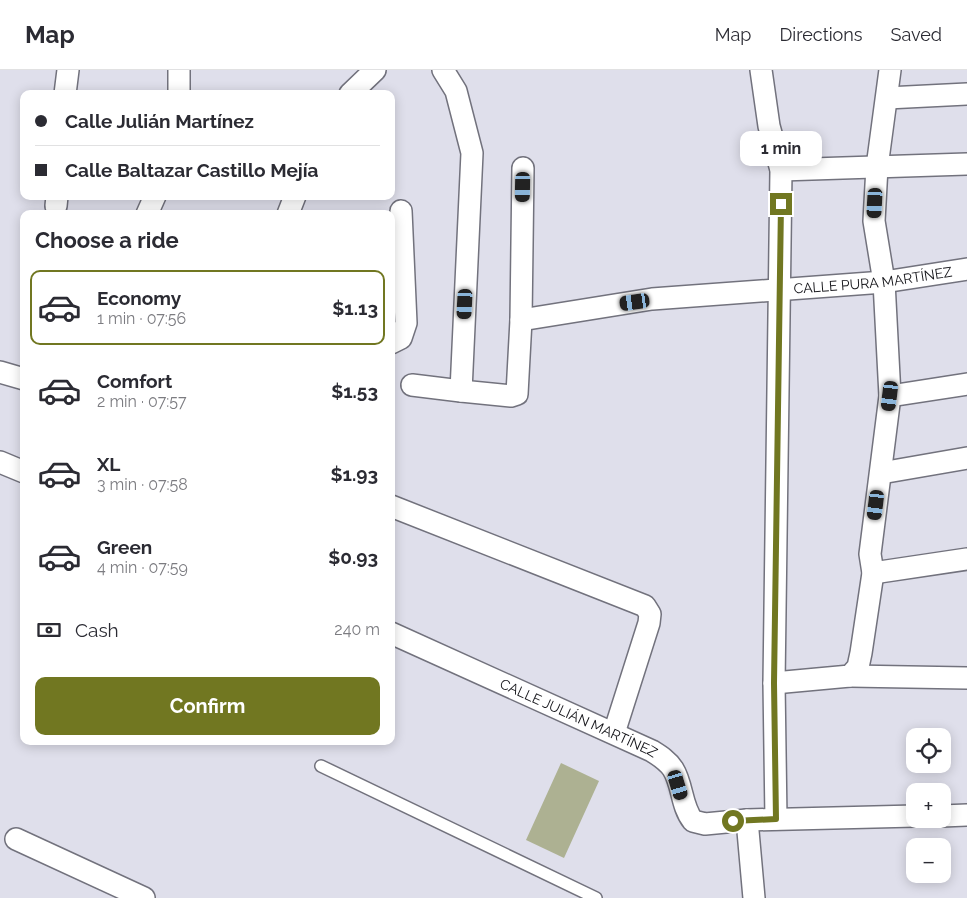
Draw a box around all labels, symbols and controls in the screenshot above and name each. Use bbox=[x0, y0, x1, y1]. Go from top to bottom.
text: Map bbox=[25, 20, 75, 49]
text: Map bbox=[715, 24, 751, 45]
text: Directions bbox=[779, 24, 863, 45]
text: Saved bbox=[891, 24, 942, 45]
text: Calle Julián Martínez bbox=[65, 110, 254, 132]
callout: 1 min bbox=[740, 132, 822, 166]
text: 1 min bbox=[761, 139, 801, 158]
text: Calle Baltazar Castillo Mejía bbox=[65, 159, 319, 181]
car bbox=[515, 172, 530, 202]
car bbox=[866, 188, 883, 218]
route end bbox=[770, 193, 792, 215]
text: Choose a ride bbox=[35, 227, 179, 253]
street label: CALLE PURA MARTÍNEZ bbox=[793, 263, 953, 297]
icon: car bbox=[37, 285, 82, 330]
text: Economy bbox=[97, 287, 181, 309]
car bbox=[456, 289, 473, 319]
car bbox=[619, 292, 650, 312]
text: $1.13 bbox=[332, 297, 378, 319]
text: 1 min · 07:56 bbox=[97, 309, 186, 328]
icon: car bbox=[37, 368, 82, 413]
text: Comfort bbox=[97, 370, 172, 392]
text: $1.53 bbox=[331, 380, 378, 402]
car bbox=[880, 380, 899, 412]
text: 2 min · 07:57 bbox=[97, 392, 187, 411]
icon: car bbox=[37, 451, 82, 496]
text: XL bbox=[97, 453, 120, 475]
text: $1.93 bbox=[330, 463, 378, 485]
text: 3 min · 07:58 bbox=[97, 475, 188, 494]
car bbox=[866, 489, 885, 521]
icon: car bbox=[37, 534, 82, 579]
text: Green bbox=[97, 536, 152, 558]
text: $0.93 bbox=[328, 546, 378, 568]
text: 4 min · 07:59 bbox=[97, 558, 188, 577]
icon: cash bbox=[35, 616, 63, 644]
text: Cash bbox=[75, 619, 119, 641]
text: 240 m bbox=[334, 620, 380, 639]
street label: CALLE JULIÁN MARTÍNEZ bbox=[498, 675, 661, 761]
button: Confirm bbox=[35, 677, 380, 735]
map controls bbox=[906, 728, 951, 883]
button: locate bbox=[906, 728, 951, 773]
car bbox=[666, 768, 689, 802]
button: + bbox=[906, 783, 951, 828]
route start bbox=[722, 810, 744, 832]
button: − bbox=[906, 838, 951, 883]

